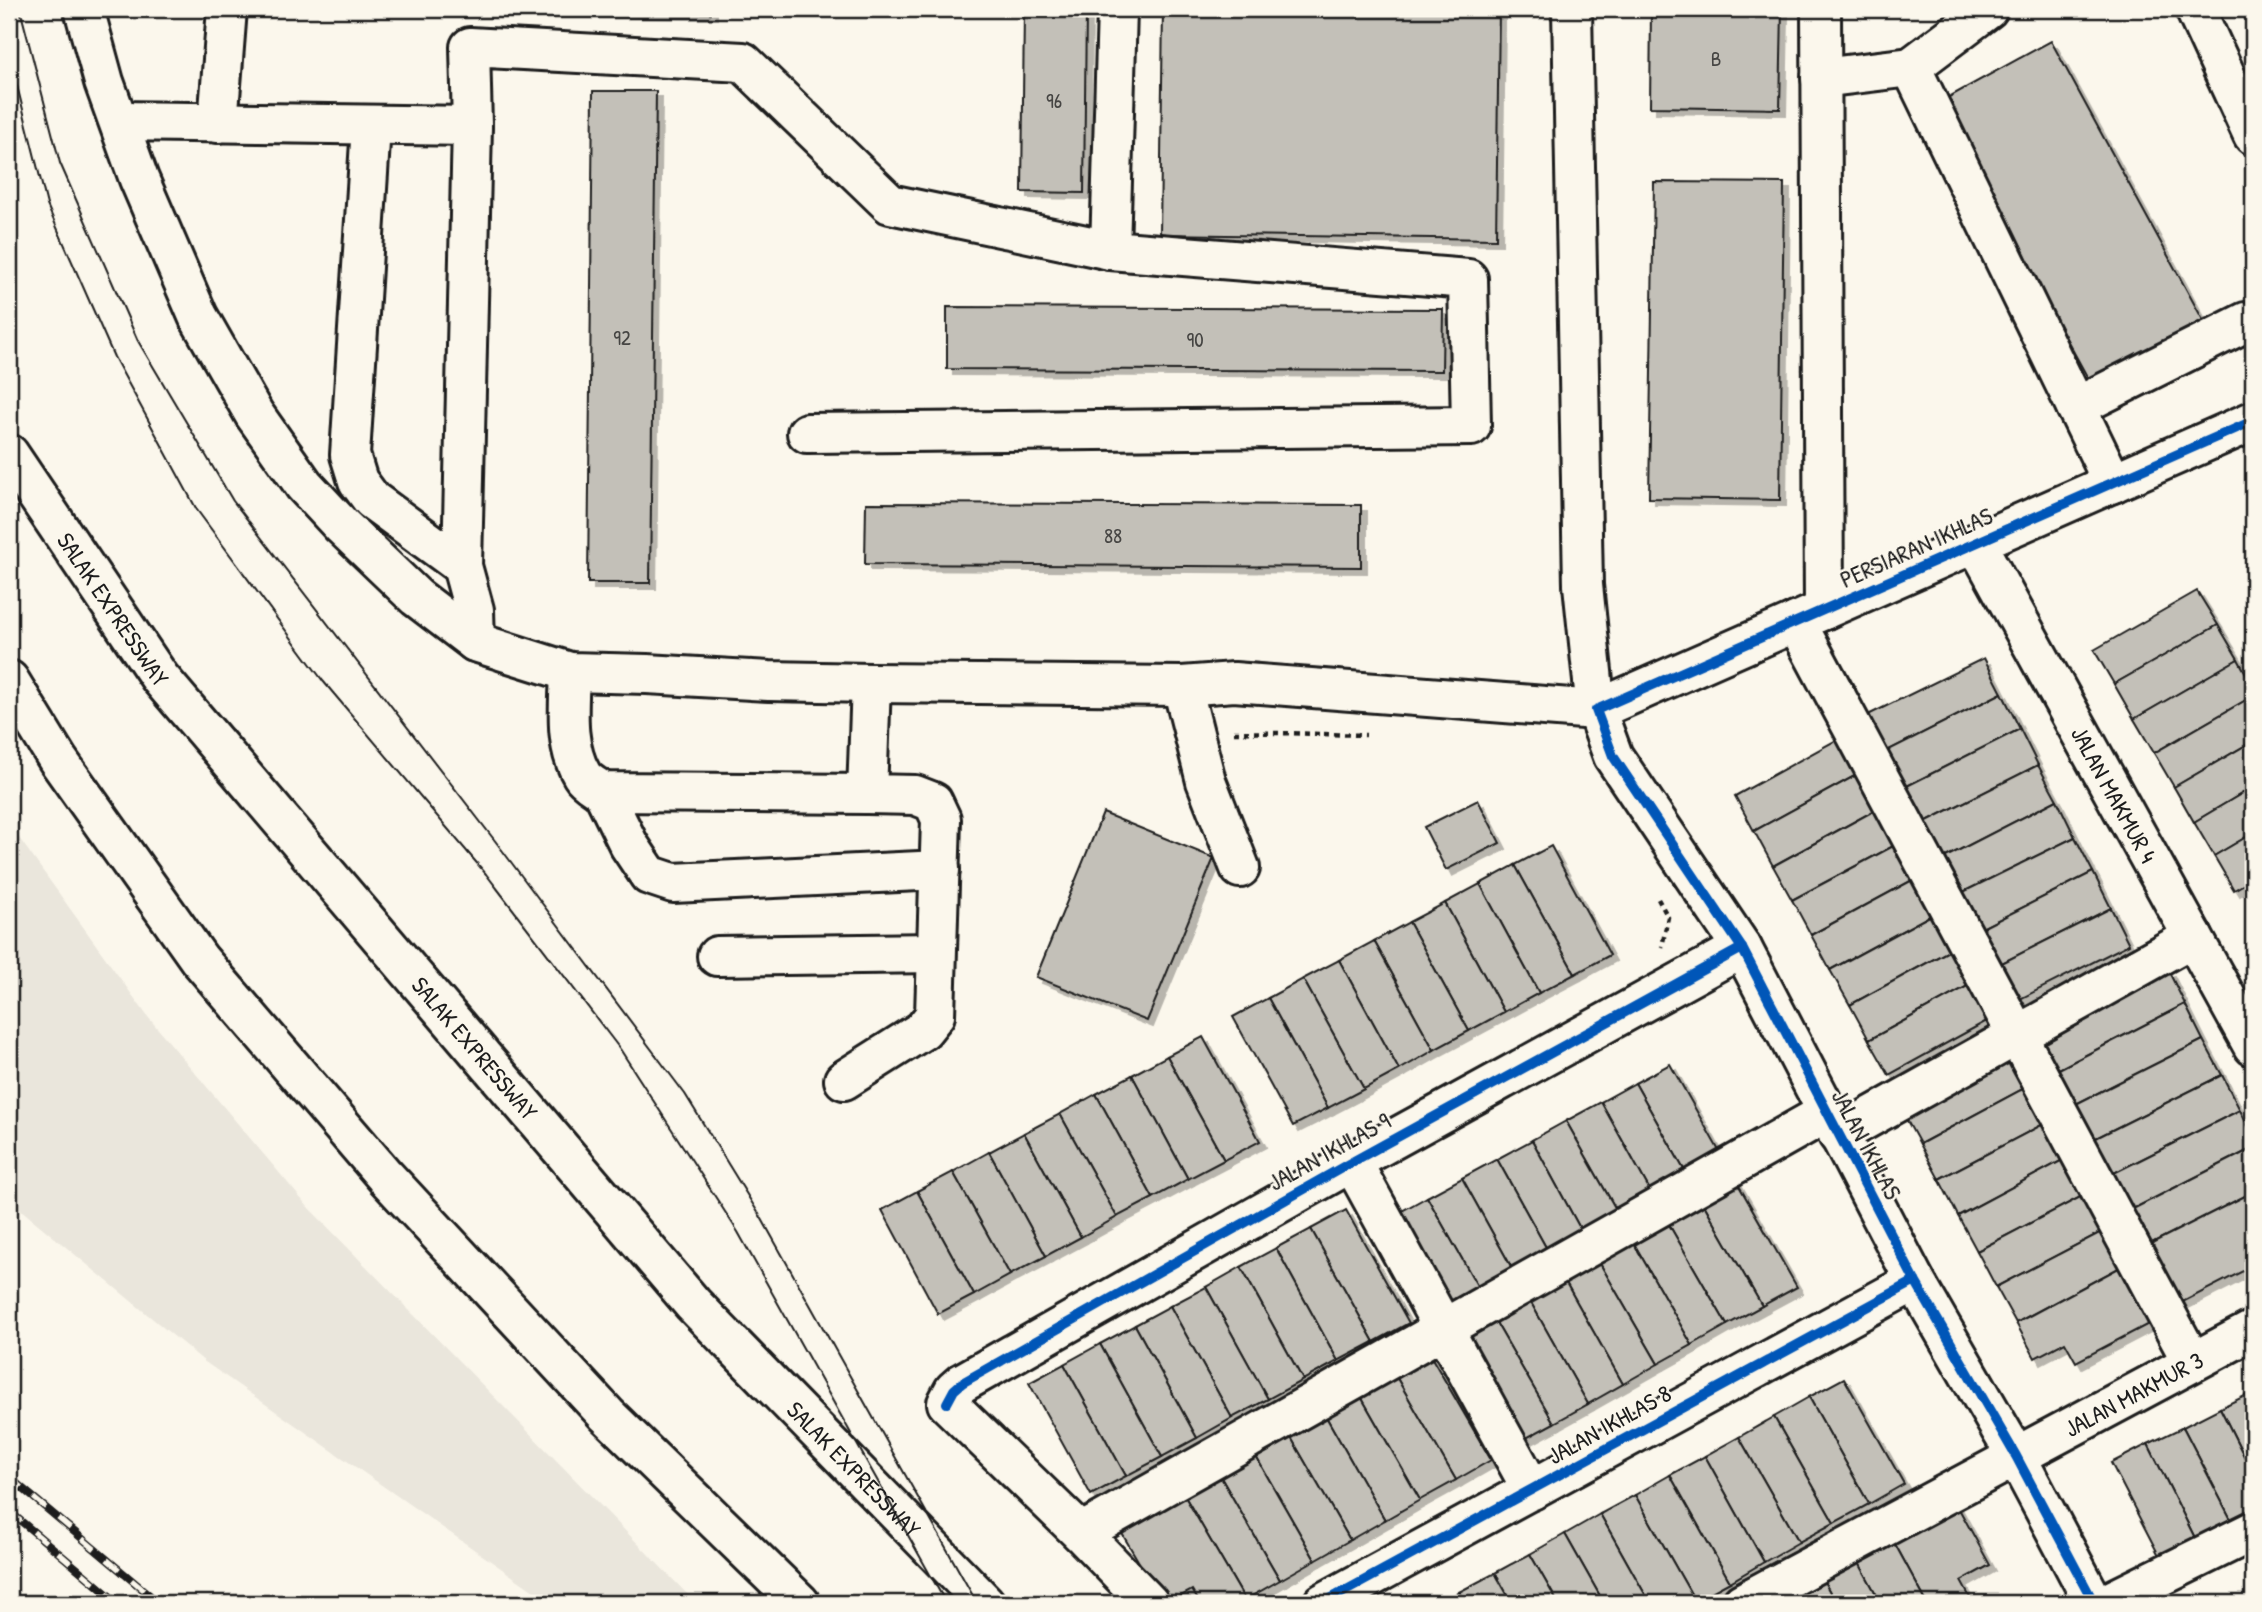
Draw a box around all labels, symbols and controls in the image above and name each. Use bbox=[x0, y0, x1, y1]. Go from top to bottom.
house number: B bbox=[1711, 44, 1721, 73]
house number: 96 bbox=[1046, 86, 1062, 115]
house number: 92 bbox=[613, 323, 631, 352]
house number: 90 bbox=[1186, 325, 1204, 354]
street label: PERSIARAN IKHLAS bbox=[1835, 499, 1997, 595]
house number: 88 bbox=[1104, 521, 1122, 550]
street label: SALAK EXPRESSWAY bbox=[50, 526, 176, 693]
street label: JALAN MAKMUR 4 bbox=[2064, 721, 2165, 868]
street label: SALAK EXPRESSWAY bbox=[405, 969, 545, 1127]
street label: JALAN IKHLAS bbox=[1825, 1083, 1909, 1205]
street label: JALAN IKHLAS 9 bbox=[1262, 1104, 1396, 1198]
street label: JALAN MAKMUR 3 bbox=[2059, 1344, 2209, 1444]
street label: JALAN IKHLAS 8 bbox=[1542, 1377, 1676, 1471]
street label: SALAK EXPRESSWAY bbox=[780, 1394, 928, 1544]

